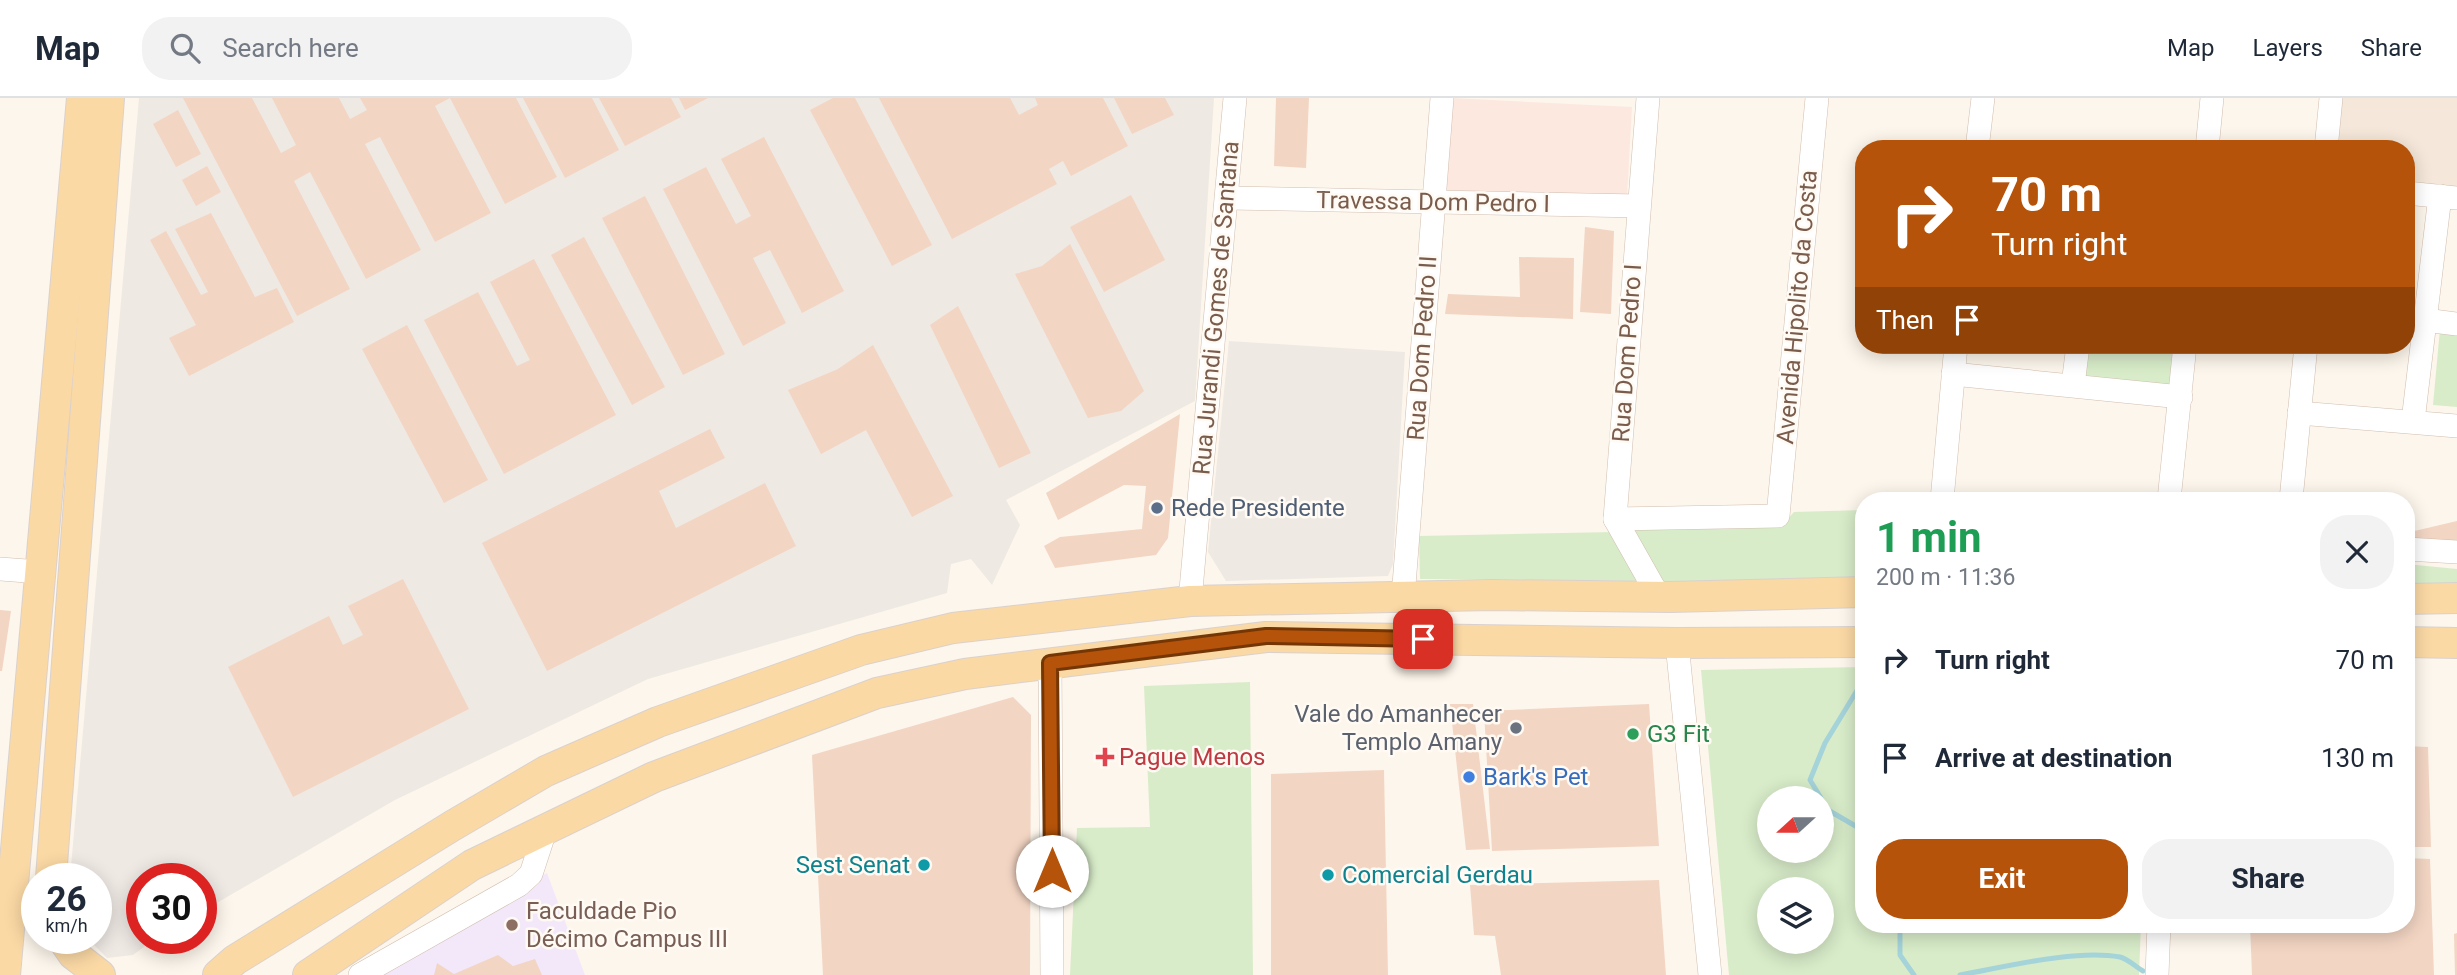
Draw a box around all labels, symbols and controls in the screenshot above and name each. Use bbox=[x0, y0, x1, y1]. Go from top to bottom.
search box bbox=[142, 17, 632, 80]
text: Map bbox=[35, 29, 100, 68]
icon: search bbox=[166, 29, 204, 67]
text: Search here bbox=[222, 33, 359, 63]
text: Map bbox=[2167, 34, 2215, 62]
text: Layers bbox=[2253, 34, 2323, 62]
text: Share bbox=[2361, 34, 2422, 62]
street label: Rua Jurandi Gomes de Santana bbox=[1187, 140, 1245, 476]
text: 70 m bbox=[1991, 166, 2102, 223]
icon: right bbox=[1876, 168, 1967, 259]
street label: Avenida Hipolito da Costa bbox=[1771, 169, 1823, 445]
street label: Travessa Dom Pedro I bbox=[1316, 186, 1550, 218]
text: Turn right bbox=[1991, 225, 2127, 263]
street label: Rua Dom Pedro II bbox=[1402, 255, 1442, 441]
street label: Rua Dom Pedro I bbox=[1607, 263, 1647, 443]
icon: arrive bbox=[1948, 301, 1986, 339]
text: Then bbox=[1876, 305, 1934, 335]
place label: Rede Presidente bbox=[1171, 494, 1345, 522]
marker: Rede Presidente bbox=[1149, 500, 1165, 516]
text: 1 min bbox=[1876, 513, 1982, 562]
button: close bbox=[2320, 515, 2394, 589]
text: 200 m · 11:36 bbox=[1876, 564, 2015, 591]
pin bbox=[1393, 609, 1453, 669]
icon: arrive bbox=[1404, 620, 1442, 658]
icon: right bbox=[1876, 641, 1914, 679]
text: Turn right bbox=[1935, 645, 2050, 675]
text: 70 m bbox=[2336, 645, 2394, 675]
place label: Vale do Amanhecer Templo Amany bbox=[1294, 700, 1503, 756]
marker: Vale do Amanhecer Templo Amany bbox=[1508, 720, 1524, 736]
place label: G3 Fit bbox=[1647, 720, 1710, 748]
marker: G3 Fit bbox=[1625, 726, 1641, 742]
icon: arrive bbox=[1876, 739, 1914, 777]
place label: Pague Menos bbox=[1119, 743, 1265, 771]
text: Arrive at destination bbox=[1935, 743, 2172, 773]
text: 130 m bbox=[2321, 743, 2394, 773]
marker: Pague Menos bbox=[1097, 749, 1113, 765]
place label: Bark's Pet bbox=[1483, 763, 1589, 791]
marker: Bark's Pet bbox=[1461, 769, 1477, 785]
north arrow bbox=[1757, 786, 1834, 863]
map controls bbox=[1757, 786, 1834, 954]
position arrow bbox=[1015, 834, 1089, 908]
button: Exit bbox=[1876, 839, 2128, 919]
button: Share bbox=[2142, 839, 2394, 919]
place label: Sest Senat bbox=[796, 851, 910, 879]
marker: Sest Senat bbox=[916, 857, 932, 873]
place label: Comercial Gerdau bbox=[1342, 861, 1533, 889]
speed limit sign: 30 bbox=[126, 863, 217, 954]
marker: Comercial Gerdau bbox=[1320, 867, 1336, 883]
button: layers bbox=[1757, 877, 1834, 954]
text: 26 bbox=[46, 879, 87, 920]
place label: Faculdade Pio Décimo Campus III bbox=[526, 897, 728, 953]
text: km/h bbox=[45, 915, 88, 936]
marker: Faculdade Pio Décimo Campus III bbox=[504, 917, 520, 933]

